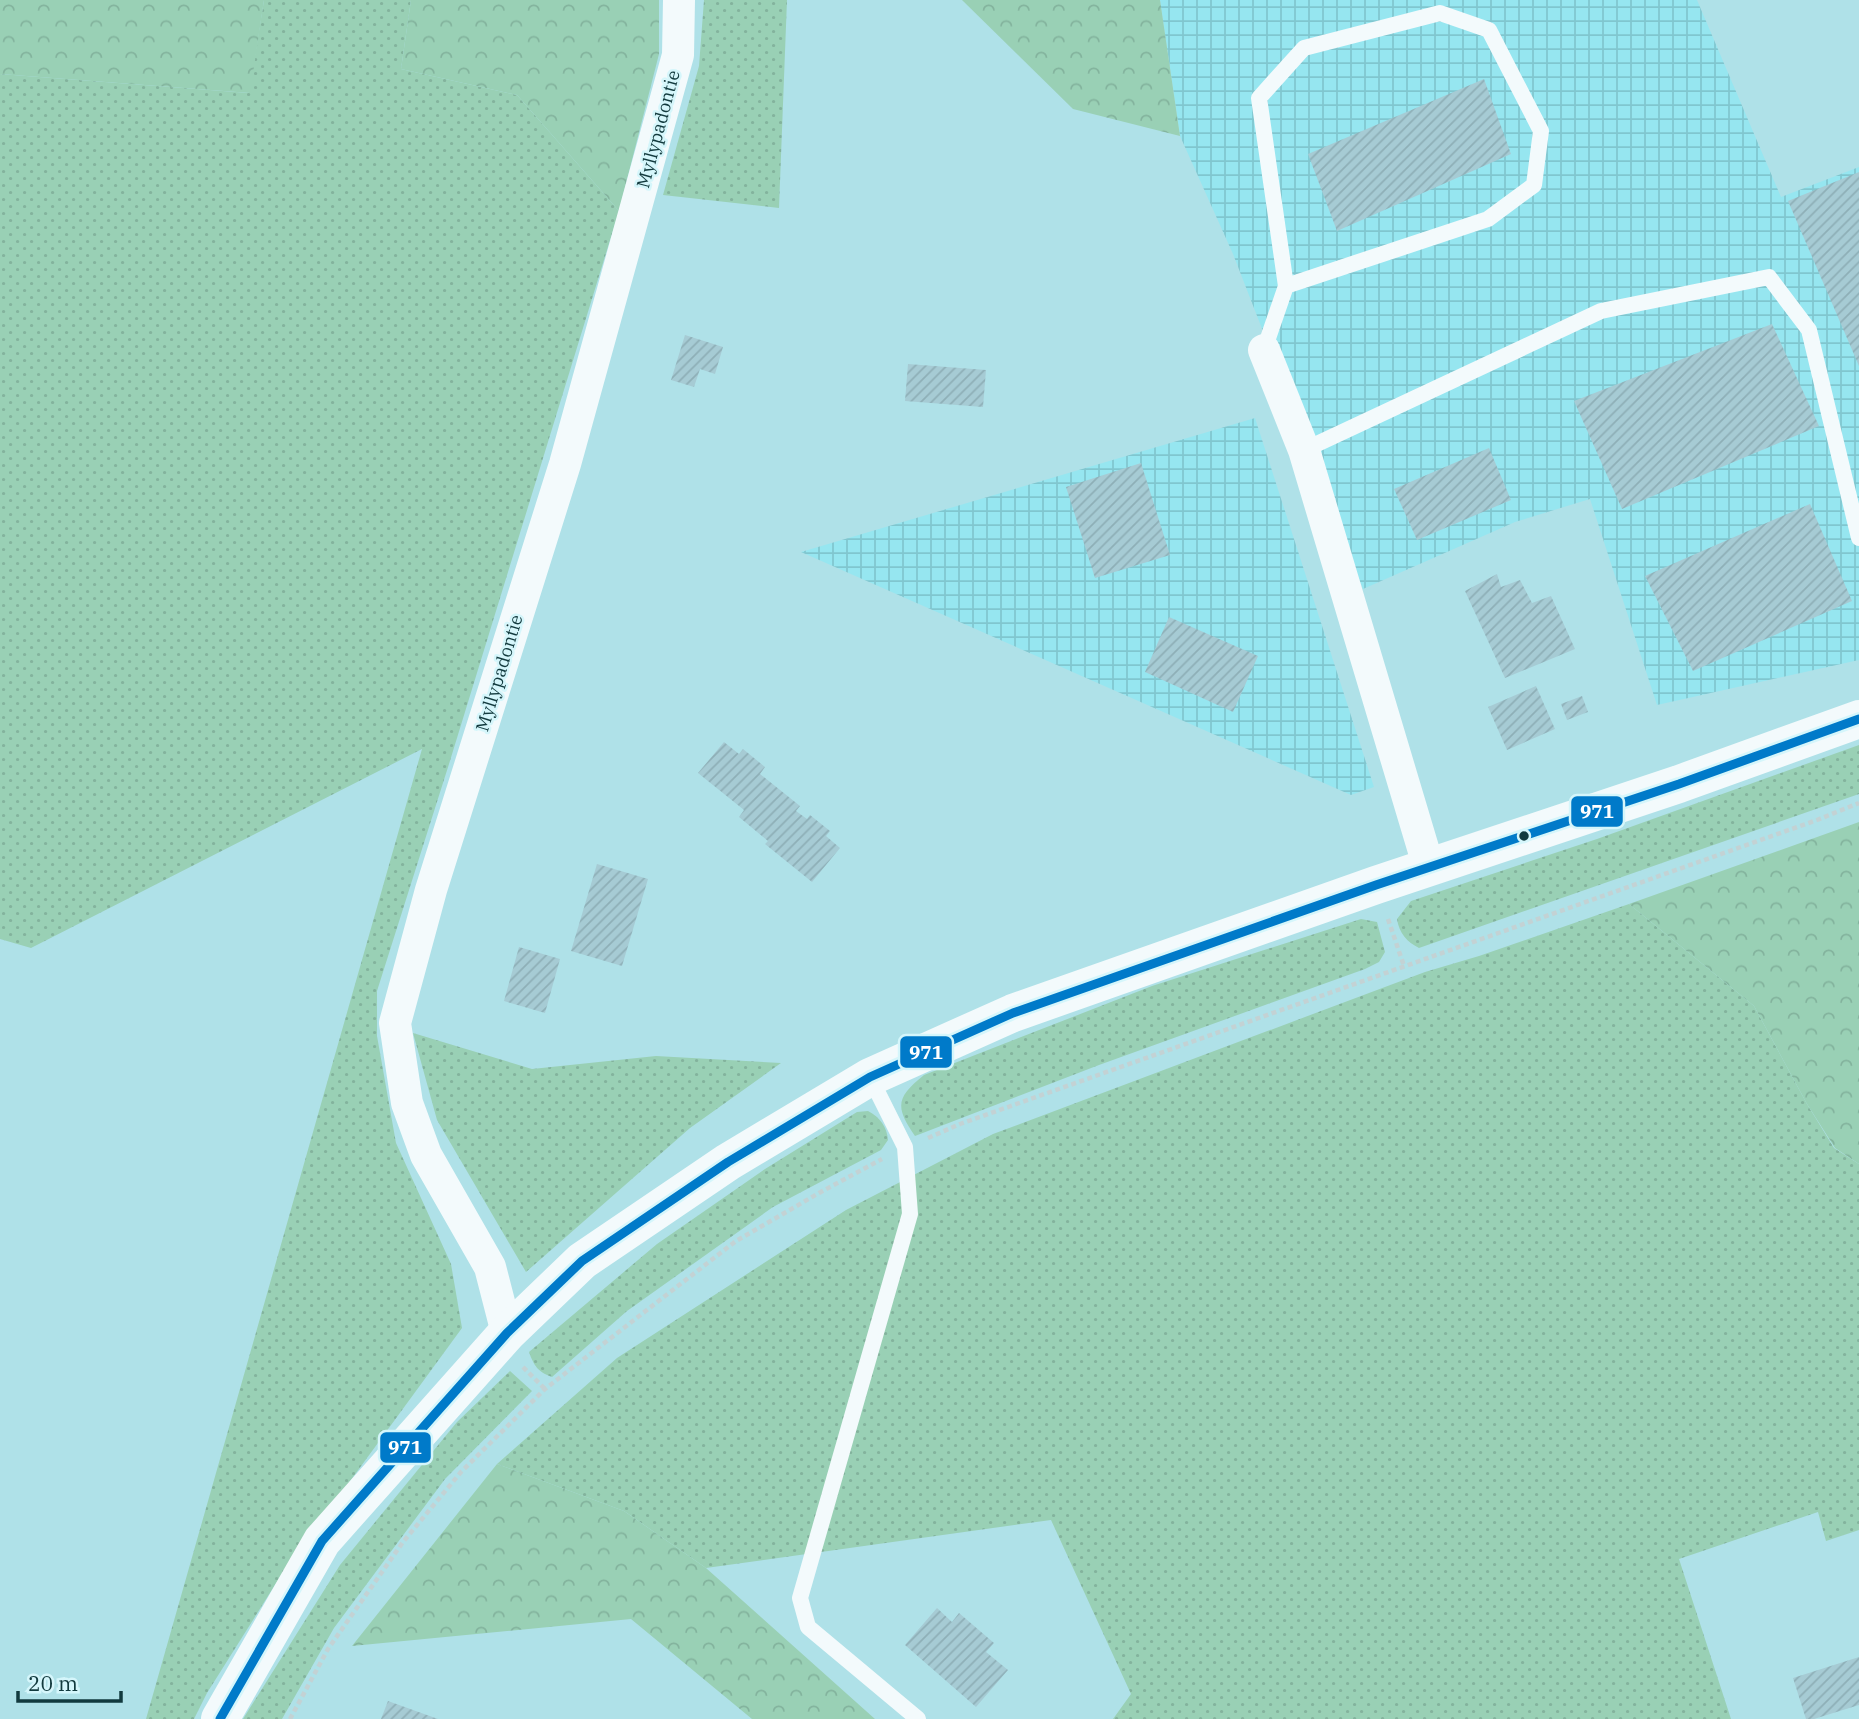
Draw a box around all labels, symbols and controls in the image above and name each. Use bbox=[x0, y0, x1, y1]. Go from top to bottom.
street label: Myllypadontie bbox=[631, 68, 685, 190]
street label: Myllypadontie bbox=[470, 612, 528, 734]
line badge: 971 bbox=[1570, 795, 1624, 828]
text: 971 bbox=[1580, 799, 1614, 823]
unlabelled marker bbox=[1517, 829, 1531, 843]
line badge: 971 bbox=[899, 1035, 953, 1069]
text: 971 bbox=[909, 1040, 943, 1064]
line badge: 971 bbox=[379, 1431, 432, 1464]
text: 971 bbox=[388, 1435, 422, 1459]
scale bar bbox=[18, 1660, 121, 1704]
text: 20 m bbox=[28, 1669, 78, 1697]

